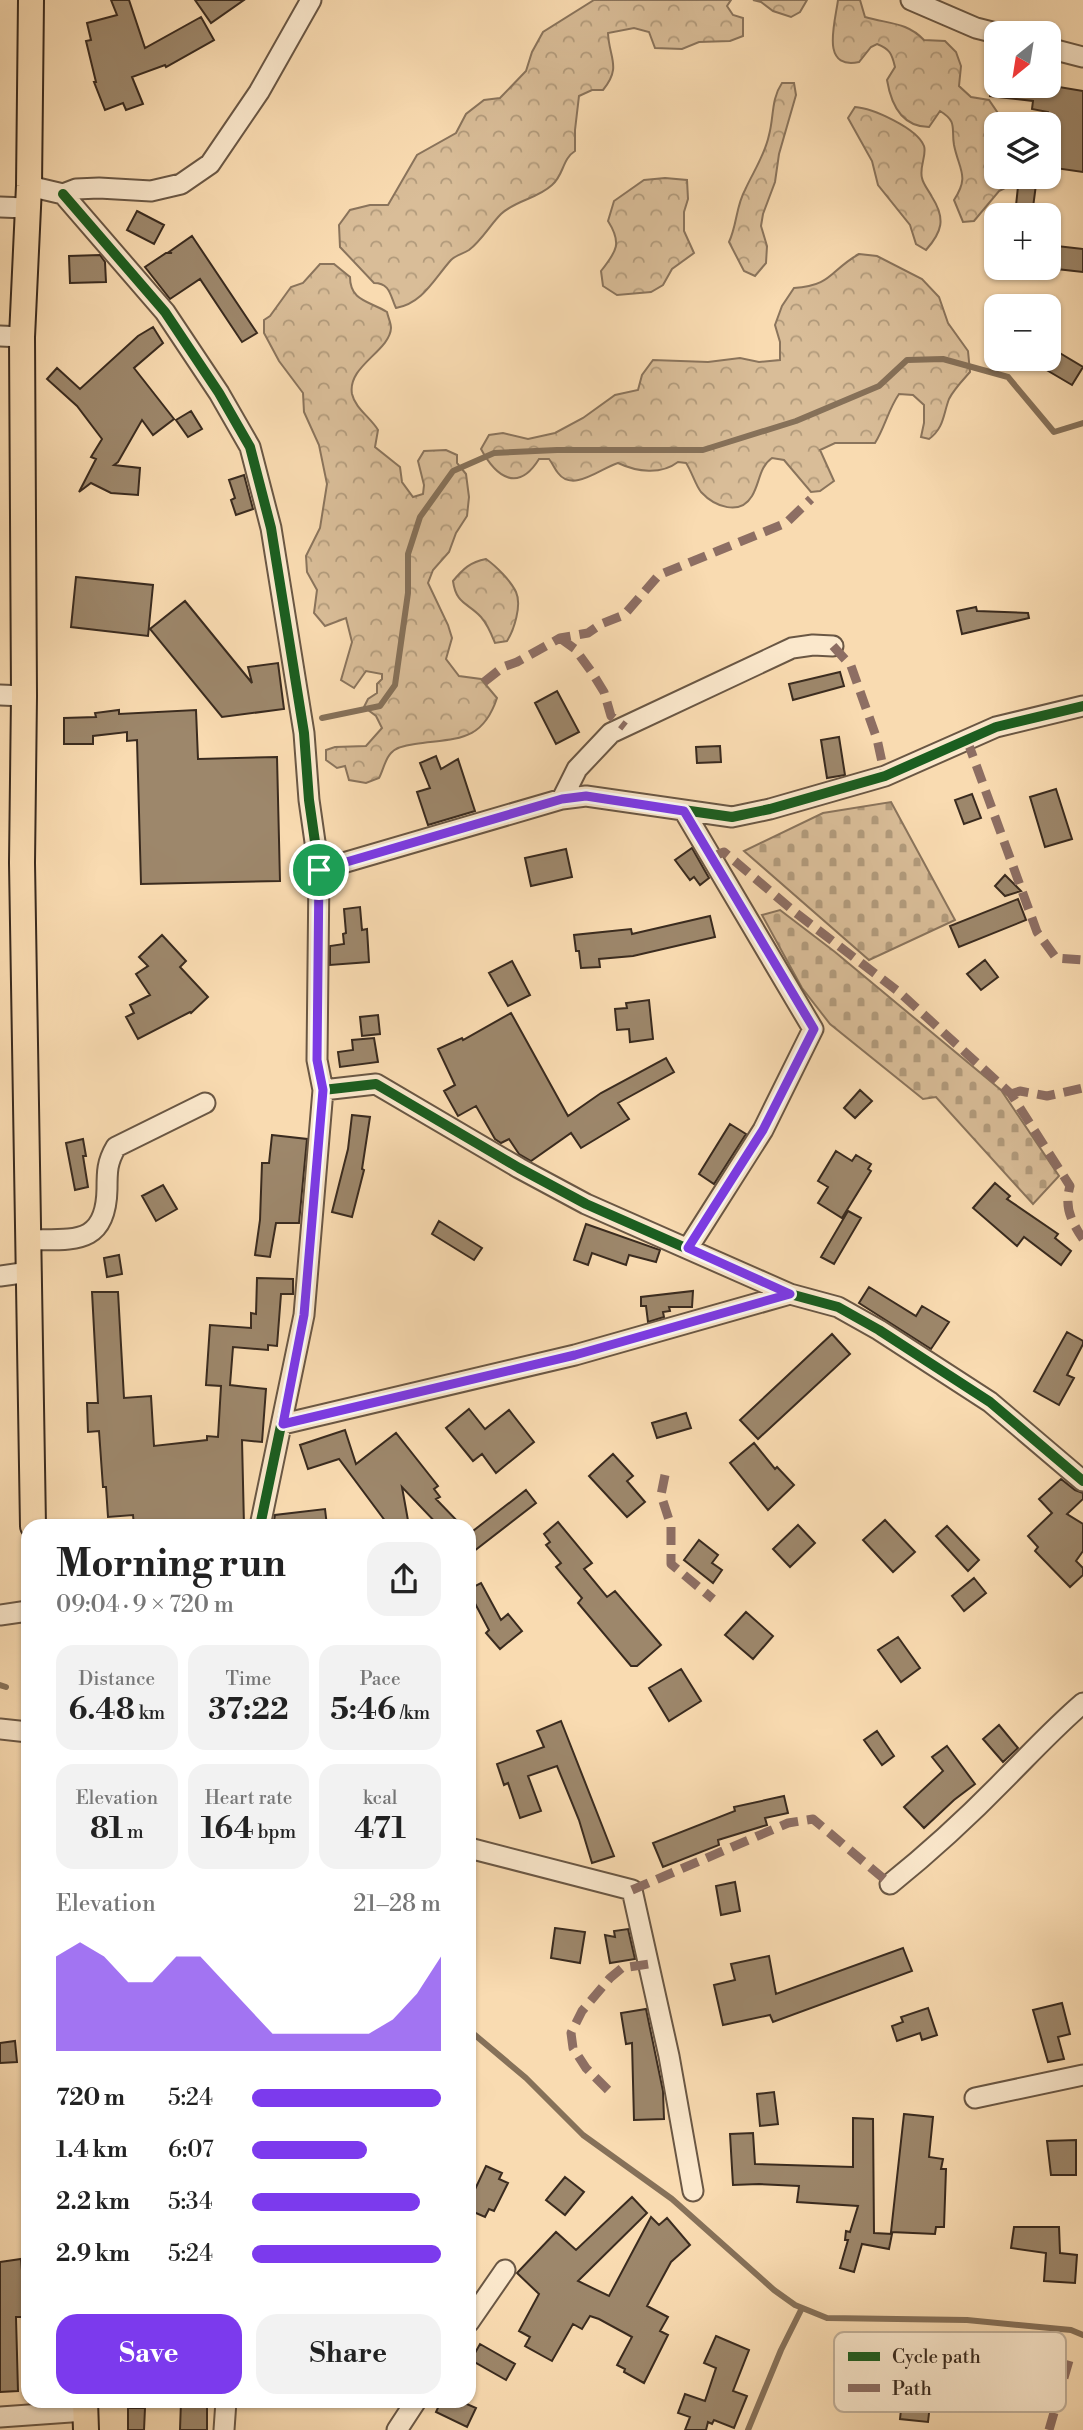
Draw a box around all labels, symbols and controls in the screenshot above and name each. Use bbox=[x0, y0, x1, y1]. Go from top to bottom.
north arrow bbox=[984, 21, 1060, 98]
map controls bbox=[984, 21, 1061, 371]
button: layers bbox=[984, 112, 1061, 189]
button: + bbox=[984, 203, 1061, 280]
button: − bbox=[984, 294, 1061, 371]
pin bbox=[289, 840, 349, 900]
icon: arrive bbox=[300, 851, 338, 889]
text: Morning run bbox=[56, 1541, 286, 1588]
button: share bbox=[367, 1542, 441, 1616]
text: 09:04 · 9 × 720 m bbox=[56, 1591, 234, 1619]
text: Distance bbox=[78, 1667, 155, 1691]
text: Time bbox=[226, 1667, 271, 1691]
text: Pace bbox=[360, 1667, 401, 1691]
text: 6.48 bbox=[68, 1691, 135, 1729]
text: 37:22 bbox=[208, 1691, 289, 1729]
text: 5:46 bbox=[330, 1691, 396, 1729]
text: km bbox=[135, 1701, 165, 1725]
text: /km bbox=[396, 1701, 430, 1725]
text: Elevation bbox=[76, 1786, 158, 1810]
text: Heart rate bbox=[205, 1786, 292, 1810]
text: kcal bbox=[363, 1786, 397, 1810]
text: 81 bbox=[90, 1810, 123, 1848]
text: 164 bbox=[201, 1810, 254, 1848]
text: 471 bbox=[354, 1810, 406, 1848]
text: m bbox=[123, 1820, 144, 1844]
text: bpm bbox=[254, 1820, 296, 1844]
text: Elevation bbox=[56, 1890, 156, 1918]
text: 21–28 m bbox=[353, 1890, 441, 1918]
text: 720 m bbox=[56, 2084, 125, 2112]
text: 5:24 bbox=[168, 2084, 213, 2112]
text: 1.4 km bbox=[56, 2136, 128, 2164]
text: 6:07 bbox=[168, 2136, 214, 2164]
text: 2.2 km bbox=[56, 2188, 130, 2216]
text: 5:34 bbox=[168, 2188, 213, 2216]
text: 2.9 km bbox=[56, 2240, 130, 2268]
text: 5:24 bbox=[168, 2240, 213, 2268]
button: Save bbox=[56, 2314, 242, 2394]
button: Share bbox=[256, 2314, 441, 2394]
legend bbox=[834, 2332, 1066, 2412]
text: Cycle path bbox=[892, 2345, 981, 2369]
text: Path bbox=[892, 2377, 932, 2401]

